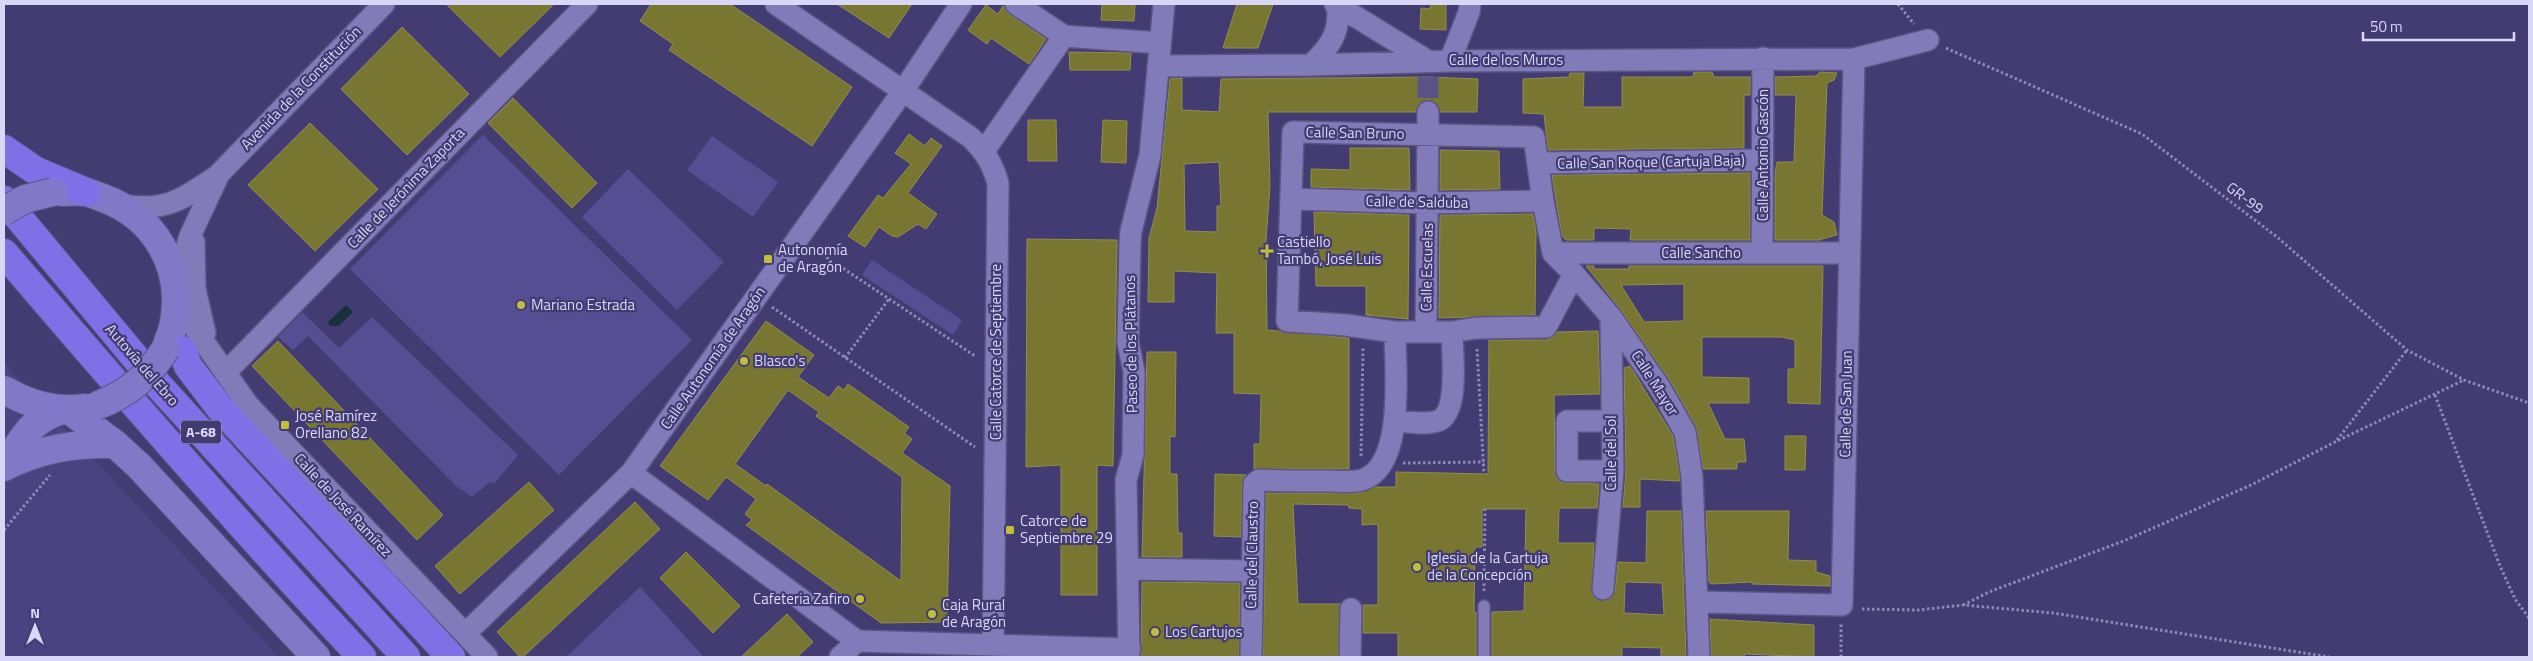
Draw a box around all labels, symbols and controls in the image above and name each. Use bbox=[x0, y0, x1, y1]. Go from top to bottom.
scale bar bbox=[2363, 10, 2514, 42]
text: 50 m bbox=[2370, 15, 2403, 38]
street label: Avenida de la Constitución bbox=[235, 20, 366, 155]
street label: Calle de los Muros bbox=[1449, 48, 1563, 71]
street label: Calle Antonio Gascón bbox=[1751, 89, 1774, 221]
street label: Calle San Bruno bbox=[1305, 120, 1405, 145]
street label: Calle de Jerónima Zaporta bbox=[341, 121, 470, 254]
street label: Calle San Roque (Cartuja Baja) bbox=[1557, 148, 1745, 175]
street label: GR-99 bbox=[2222, 176, 2269, 219]
street label: Calle de Salduba bbox=[1365, 189, 1469, 214]
street label: Calle Escuelas bbox=[1414, 222, 1439, 312]
place label: Castiello Tambó, José Luis bbox=[1277, 230, 1381, 270]
place label: Autonomía de Aragón bbox=[778, 238, 848, 278]
street label: Calle Sancho bbox=[1661, 241, 1741, 264]
marker: Castiello Tambó, José Luis bbox=[1261, 245, 1273, 257]
marker: Autonomía de Aragón bbox=[762, 253, 774, 265]
street label: Calle Catorce de Septiembre bbox=[984, 264, 1007, 440]
street label: Paseo de los Plátanos bbox=[1118, 275, 1143, 413]
street label: Calle Autonomía de Aragón bbox=[654, 281, 771, 434]
place label: Mariano Estrada bbox=[531, 293, 636, 316]
marker: Mariano Estrada bbox=[515, 299, 527, 311]
street label: Autovía del Ebro bbox=[100, 318, 185, 411]
street label: Calle Mayor bbox=[1626, 346, 1685, 420]
place label: Blasco's bbox=[754, 349, 805, 372]
street label: Calle de San Juan bbox=[1833, 350, 1858, 458]
marker: Blasco's bbox=[738, 355, 750, 367]
place label: José Ramírez Orellano 82 bbox=[295, 404, 377, 444]
street label: Calle del Sol bbox=[1599, 415, 1622, 491]
marker: José Ramírez Orellano 82 bbox=[279, 419, 291, 431]
road number: A-68 bbox=[181, 421, 221, 444]
street label: Calle de José Ramírez bbox=[289, 448, 398, 562]
street label: Calle del Claustro bbox=[1239, 501, 1264, 609]
place label: Catorce de Septiembre 29 bbox=[1020, 509, 1113, 549]
marker: Catorce de Septiembre 29 bbox=[1004, 524, 1016, 536]
place label: Iglesia de la Cartuja de la Concepción bbox=[1427, 546, 1549, 586]
marker: Iglesia de la Cartuja de la Concepción bbox=[1411, 561, 1423, 573]
place label: Cafeteria Zafiro bbox=[753, 587, 850, 610]
marker: Cafeteria Zafiro bbox=[854, 593, 866, 605]
place label: Caja Rural de Aragón bbox=[942, 593, 1006, 633]
north arrow bbox=[10, 601, 60, 651]
text: N bbox=[30, 602, 40, 623]
marker: Caja Rural de Aragón bbox=[926, 608, 938, 620]
place label: Los Cartujos bbox=[1165, 620, 1243, 643]
marker: Los Cartujos bbox=[1149, 626, 1161, 638]

